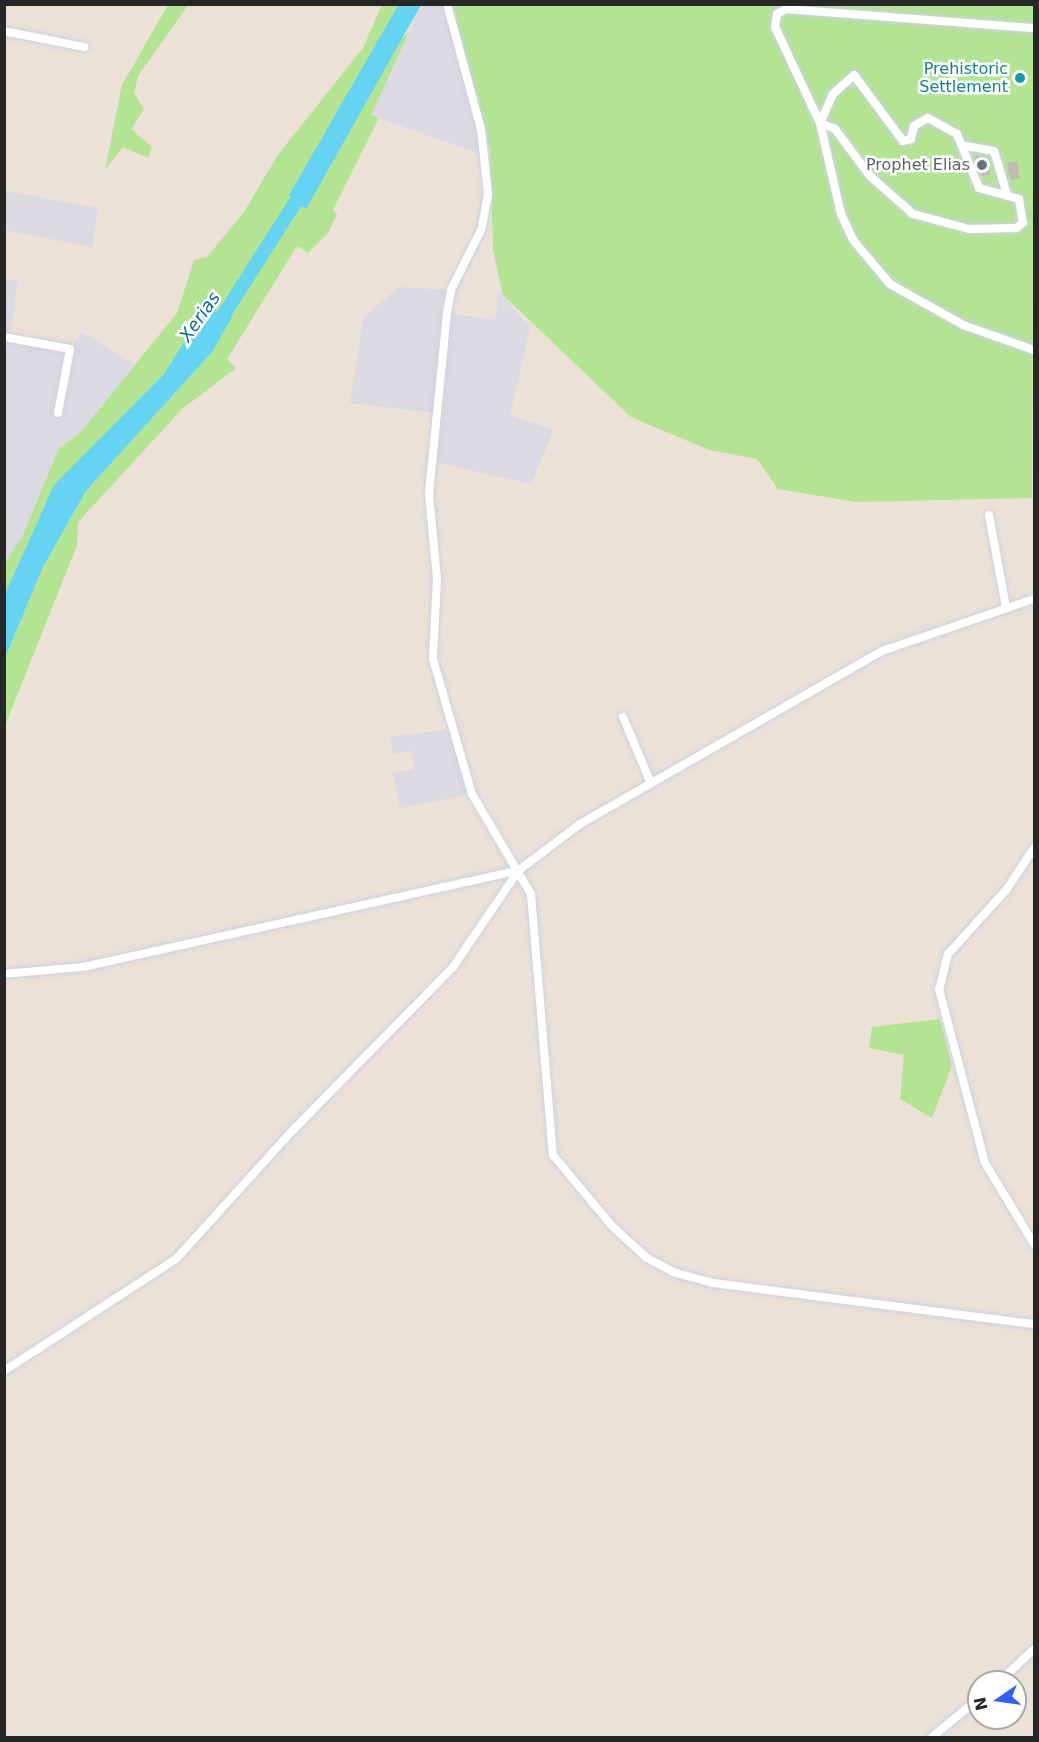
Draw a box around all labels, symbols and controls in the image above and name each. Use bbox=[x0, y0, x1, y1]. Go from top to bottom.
place label: Prehistoric Settlement bbox=[919, 59, 1008, 97]
marker: Prehistoric Settlement bbox=[1013, 71, 1027, 85]
place label: Prophet Elias bbox=[866, 155, 970, 175]
marker: Prophet Elias bbox=[975, 158, 989, 172]
water label: Xerias bbox=[175, 288, 225, 346]
north arrow bbox=[967, 1670, 1027, 1730]
text: N bbox=[970, 1695, 992, 1712]

